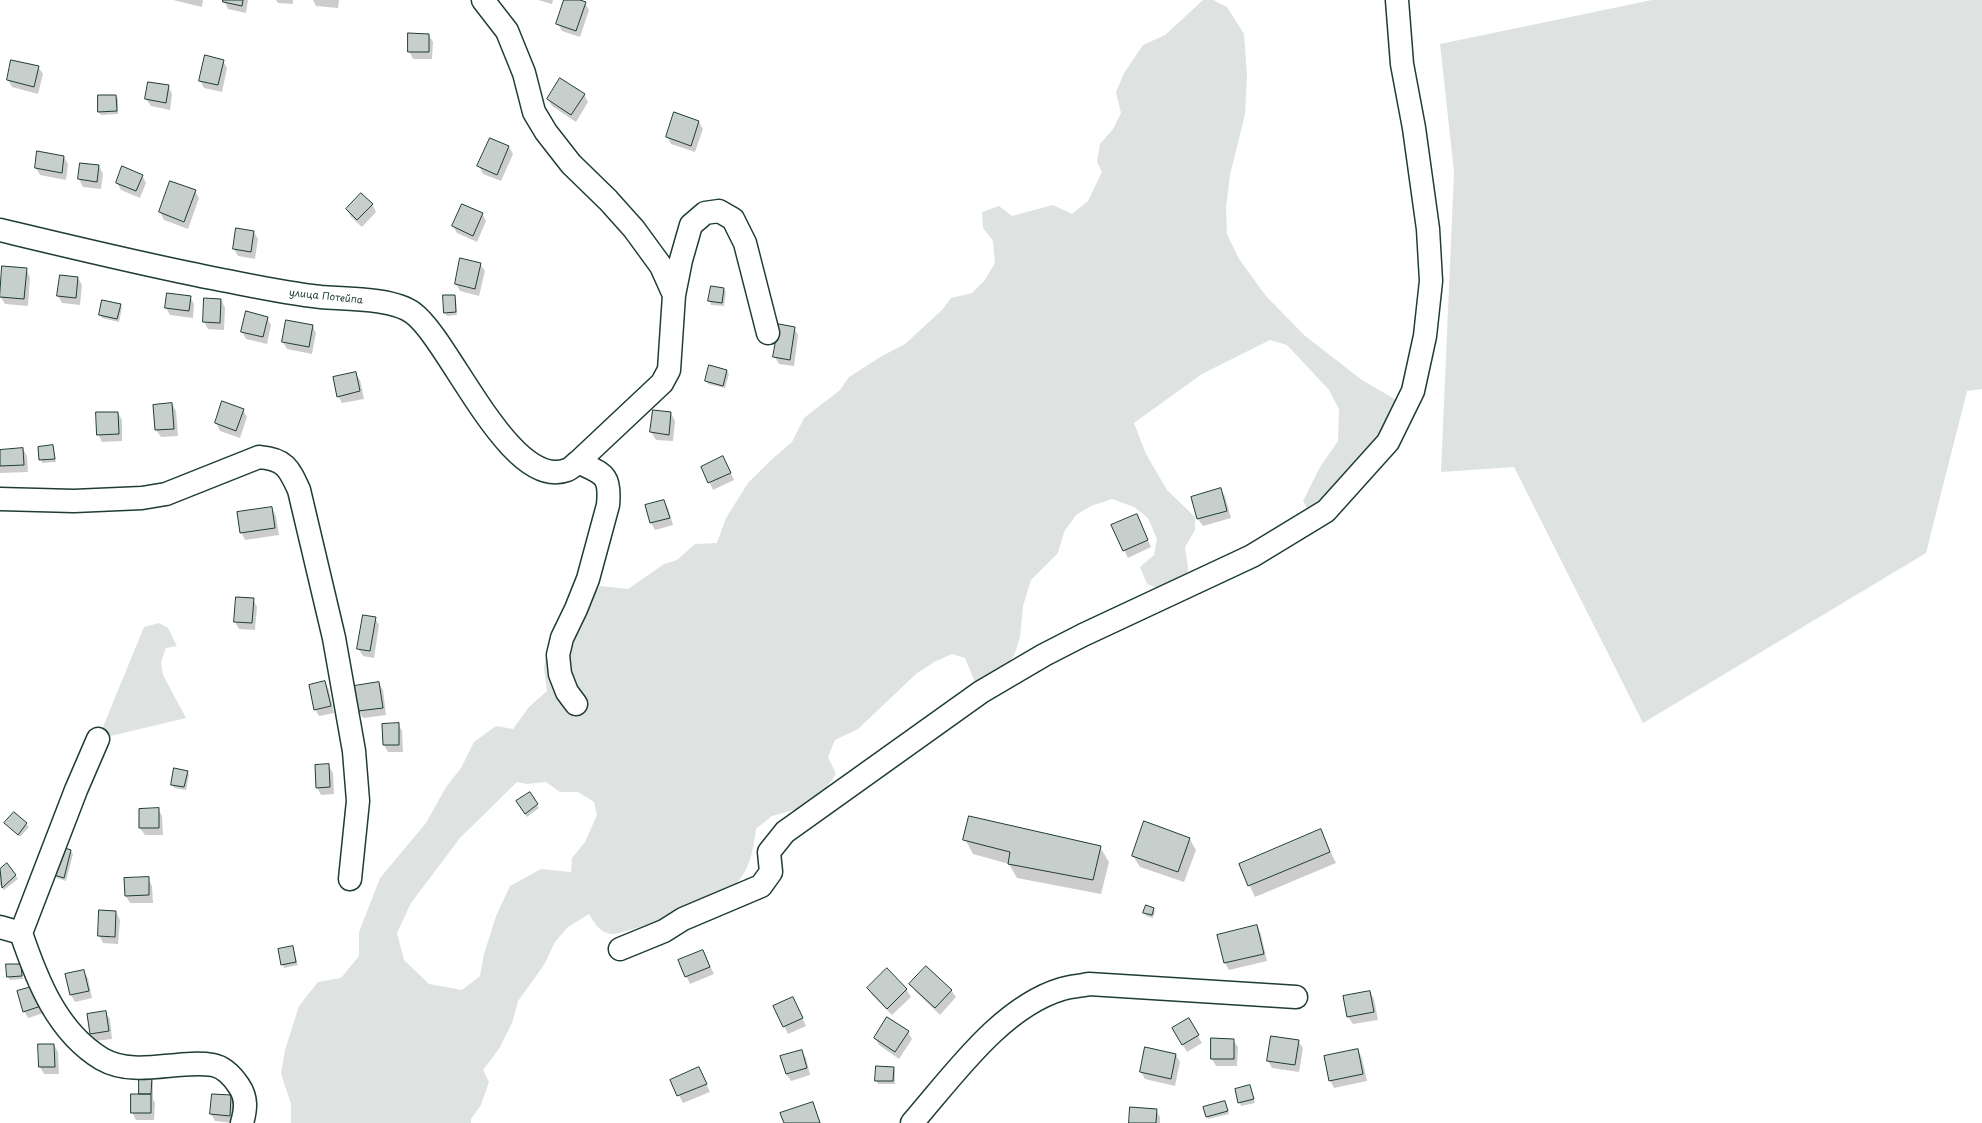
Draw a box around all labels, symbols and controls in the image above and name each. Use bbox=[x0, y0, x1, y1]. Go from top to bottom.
street label: улица Потейпа bbox=[288, 287, 364, 307]

